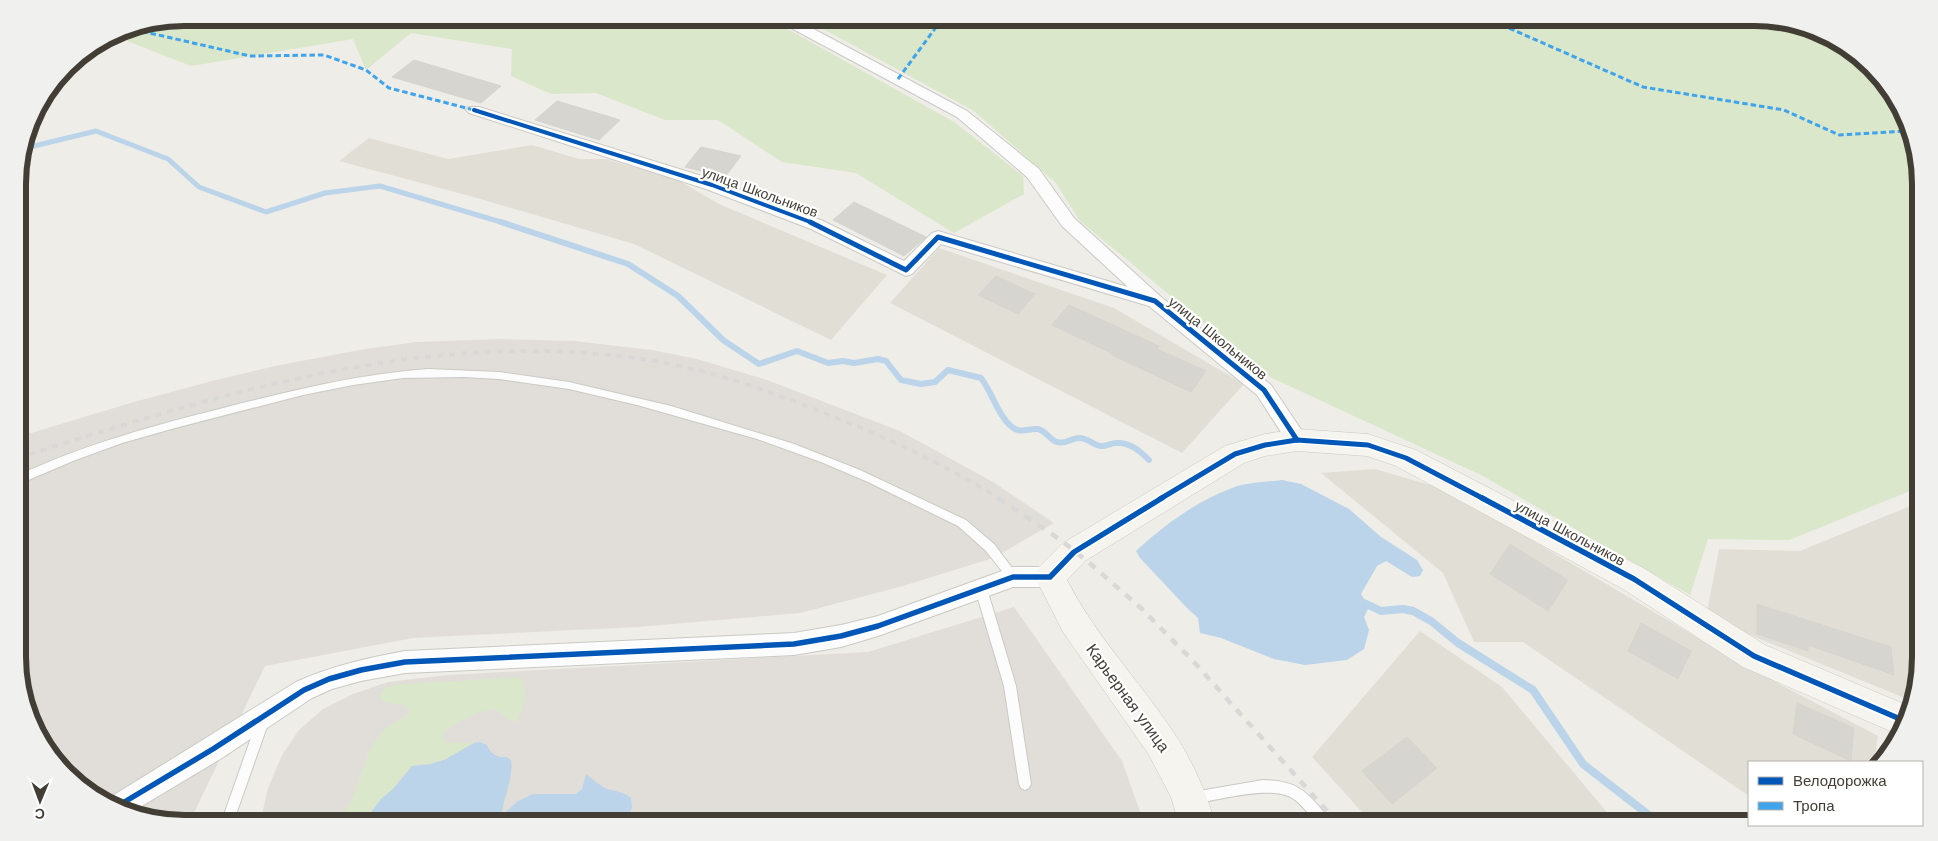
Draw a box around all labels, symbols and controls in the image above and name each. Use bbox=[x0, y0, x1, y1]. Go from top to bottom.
street label: улица Школьников bbox=[700, 164, 820, 220]
street label: улица Школьников bbox=[1165, 293, 1271, 383]
street label: улица Школьников bbox=[1512, 497, 1628, 569]
street label: Карьерная улица bbox=[1082, 640, 1174, 756]
legend bbox=[1748, 761, 1923, 826]
text: Велодорожка bbox=[1793, 772, 1887, 790]
north arrow bbox=[15, 776, 65, 826]
text: Тропа bbox=[1793, 797, 1835, 815]
text: С bbox=[35, 806, 45, 822]

